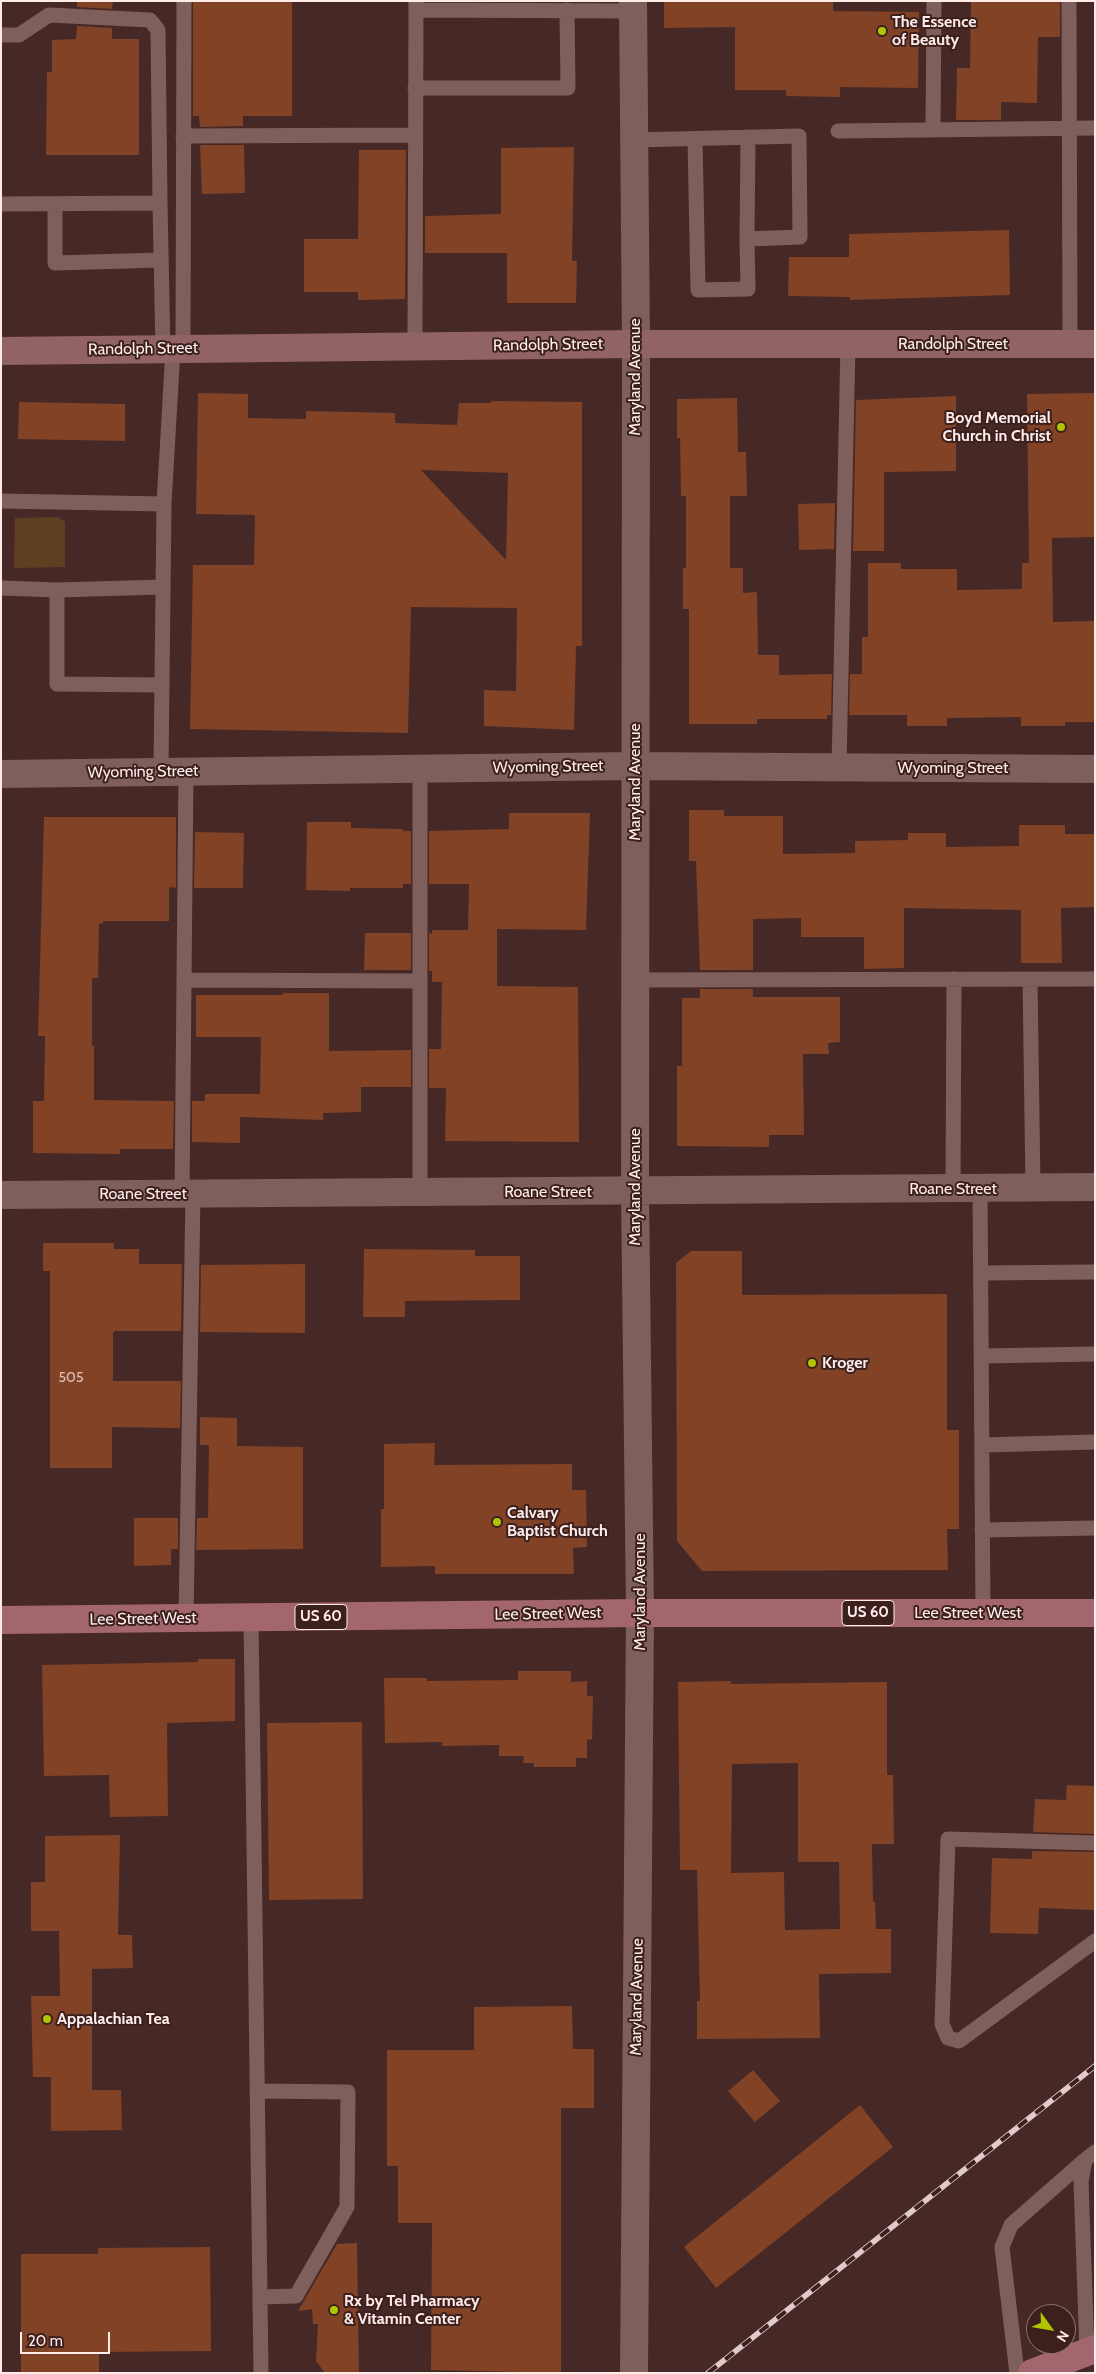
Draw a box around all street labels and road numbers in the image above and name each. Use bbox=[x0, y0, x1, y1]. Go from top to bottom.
street label: Maryland Avenue bbox=[625, 318, 645, 436]
street label: Randolph Street bbox=[493, 334, 603, 356]
street label: Randolph Street bbox=[898, 334, 1008, 354]
street label: Randolph Street bbox=[88, 338, 198, 360]
street label: Maryland Avenue bbox=[625, 723, 645, 841]
street label: Wyoming Street bbox=[492, 756, 604, 778]
street label: Wyoming Street bbox=[898, 758, 1008, 778]
street label: Wyoming Street bbox=[87, 761, 199, 783]
street label: Maryland Avenue bbox=[625, 1128, 645, 1246]
street label: Roane Street bbox=[909, 1179, 997, 1199]
street label: Roane Street bbox=[504, 1182, 592, 1202]
street label: Roane Street bbox=[99, 1184, 187, 1204]
street label: Maryland Avenue bbox=[630, 1533, 650, 1651]
road number: US 60 bbox=[842, 1600, 894, 1626]
street label: Lee Street West bbox=[494, 1603, 602, 1625]
street label: Lee Street West bbox=[914, 1603, 1022, 1623]
road number: US 60 bbox=[295, 1604, 347, 1630]
street label: Lee Street West bbox=[89, 1608, 197, 1630]
street label: Maryland Avenue bbox=[626, 1938, 648, 2056]

